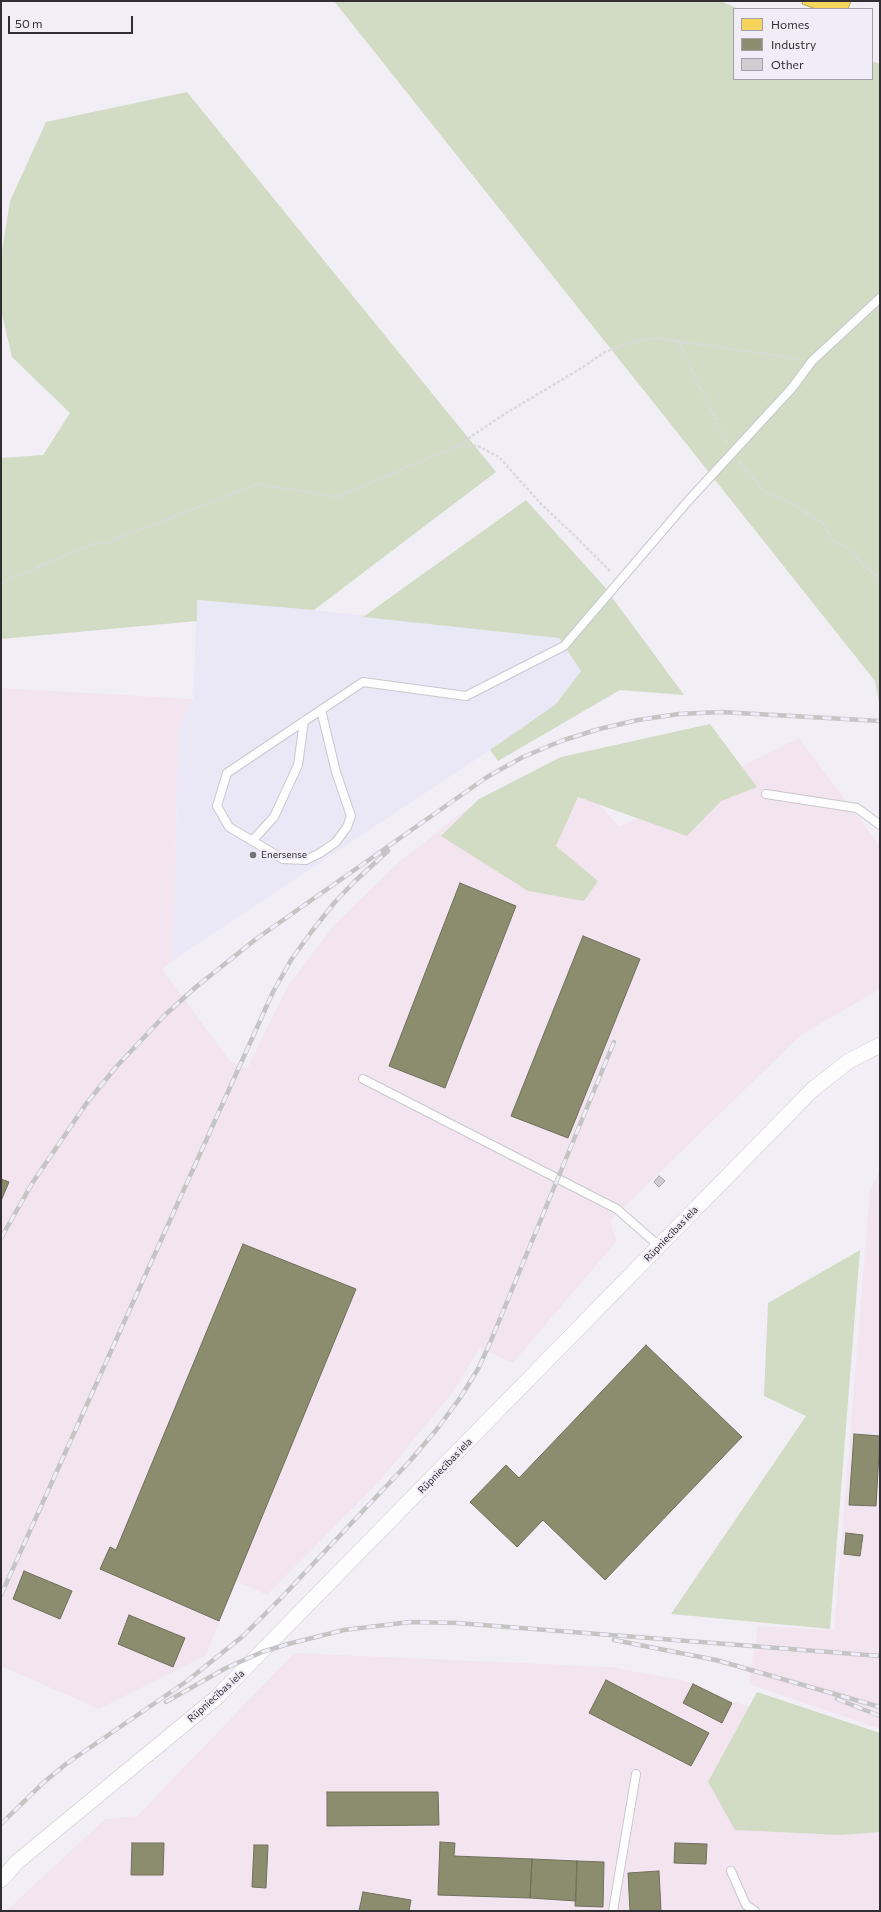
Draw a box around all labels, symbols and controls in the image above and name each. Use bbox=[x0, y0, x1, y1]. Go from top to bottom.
scale bar bbox=[10, 8, 135, 34]
legend bbox=[733, 8, 873, 80]
text: 50 m bbox=[15, 16, 43, 30]
text: Homes bbox=[771, 17, 809, 31]
text: Industry bbox=[771, 37, 816, 51]
text: Other bbox=[771, 57, 804, 71]
place label: Enersense bbox=[261, 849, 307, 861]
marker: Enersense bbox=[248, 850, 258, 860]
street label: Rūpniecības iela bbox=[642, 1204, 700, 1264]
street label: Rūpniecības iela bbox=[416, 1436, 474, 1496]
street label: Rūpniecības iela bbox=[185, 1667, 247, 1725]

